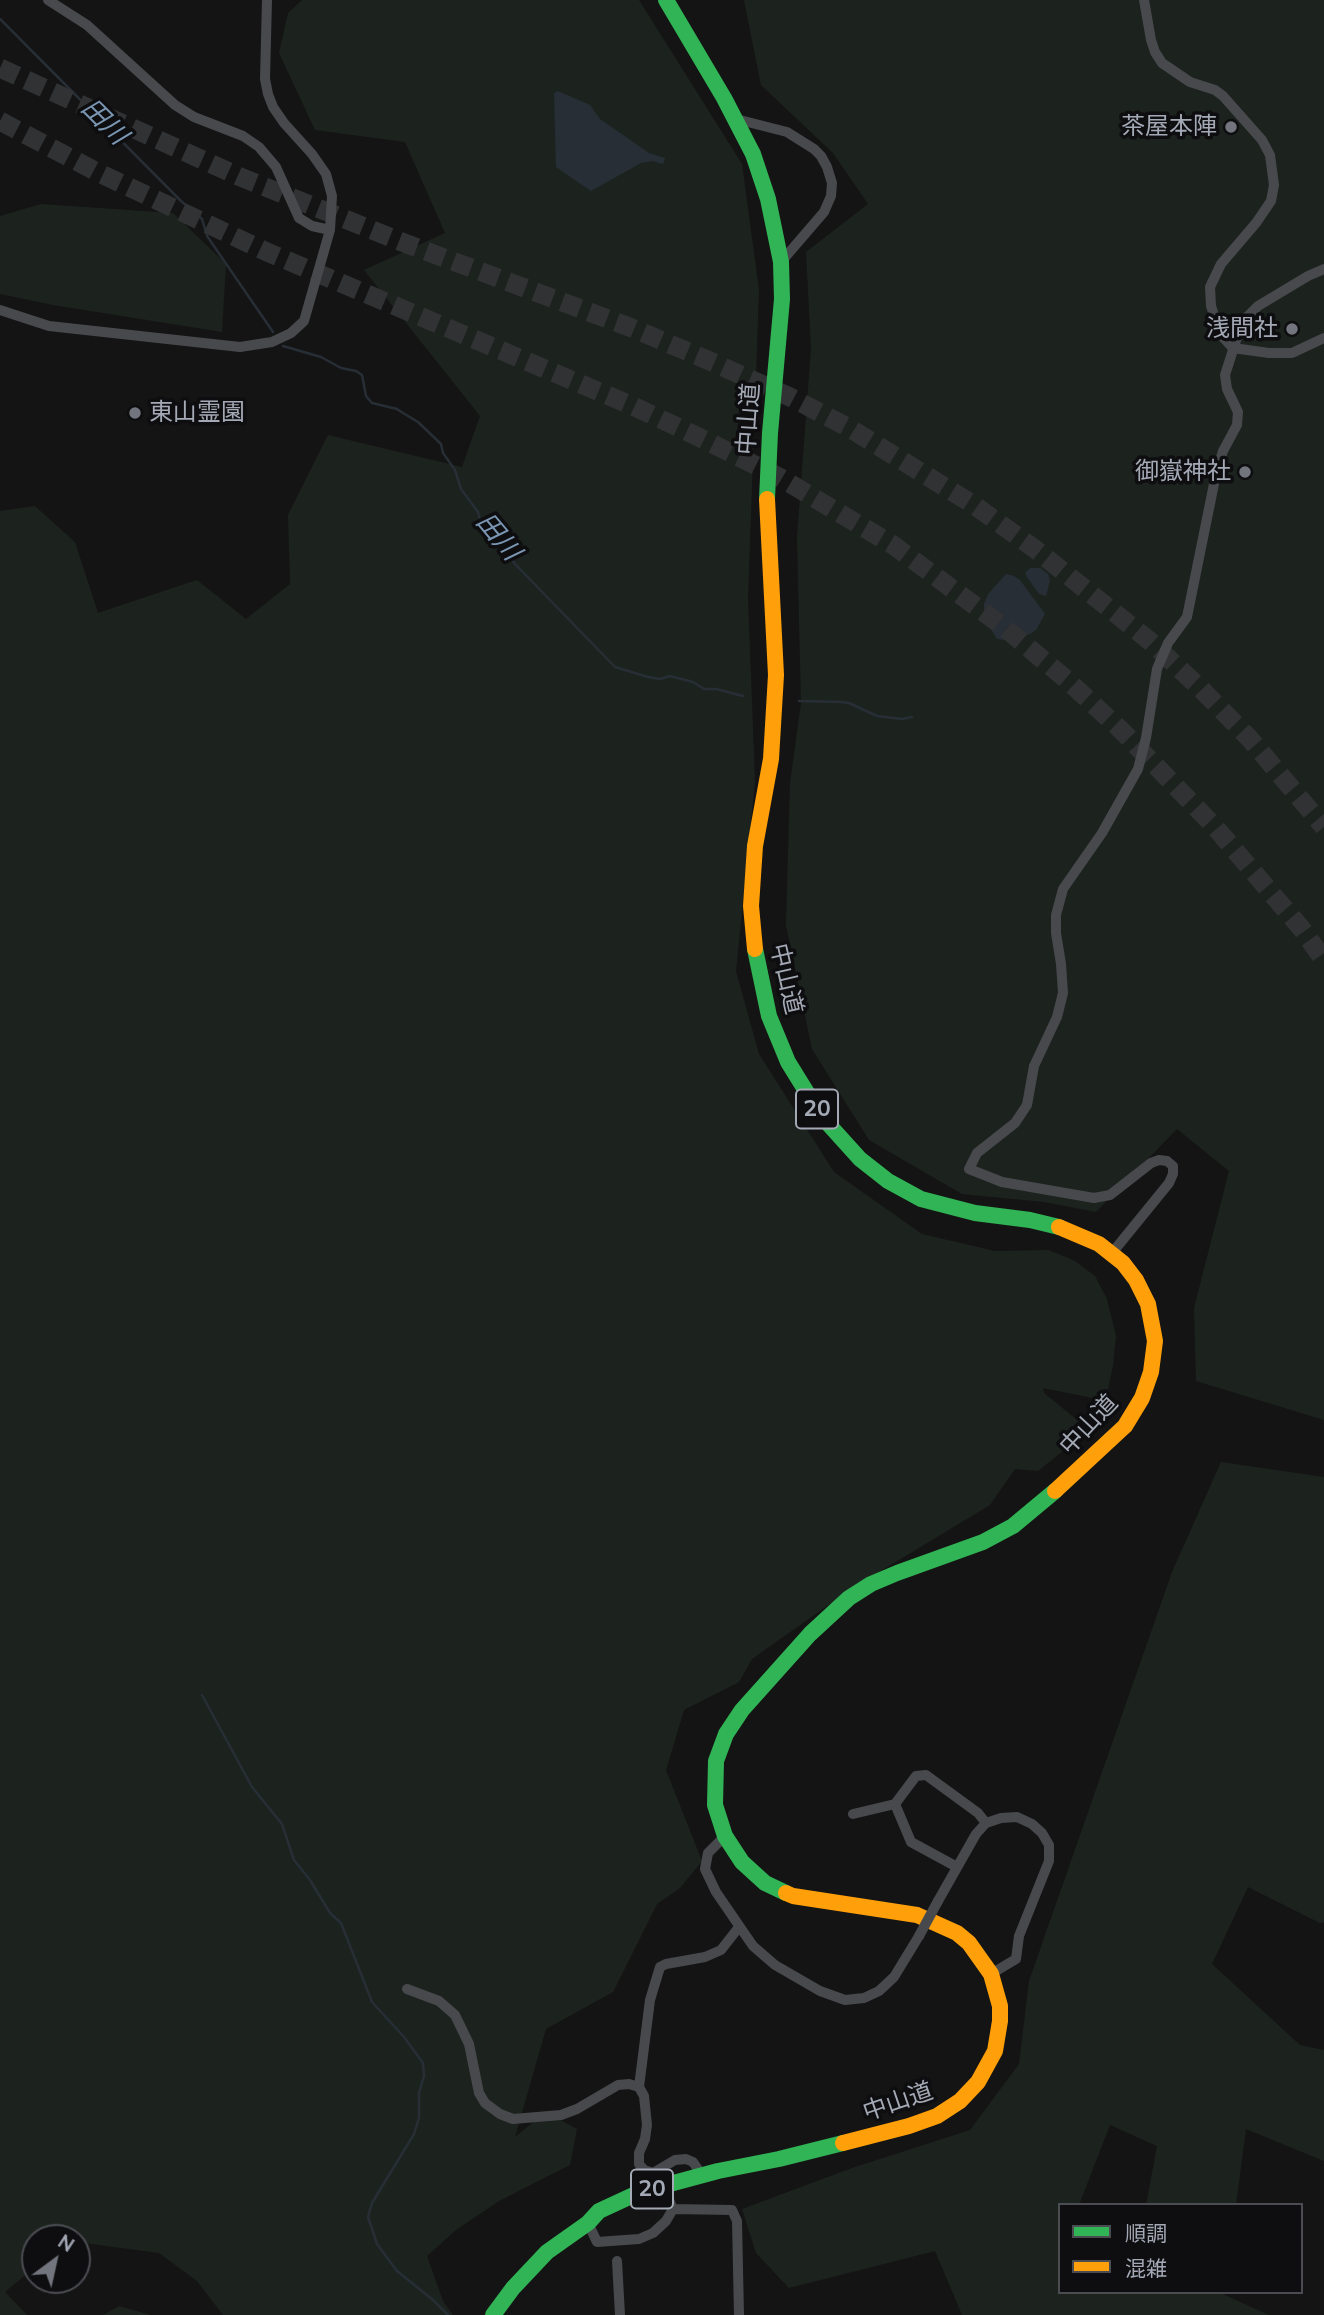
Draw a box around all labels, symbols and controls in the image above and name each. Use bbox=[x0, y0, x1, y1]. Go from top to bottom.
water label: 田川 bbox=[75, 93, 133, 151]
place label: 茶屋本陣 bbox=[1121, 113, 1217, 141]
marker: 茶屋本陣 bbox=[1223, 119, 1239, 135]
place label: 浅間社 bbox=[1206, 315, 1278, 343]
marker: 浅間社 bbox=[1284, 321, 1300, 337]
street label: 中山道 bbox=[732, 382, 766, 456]
place label: 東山霊園 bbox=[149, 399, 245, 427]
marker: 東山霊園 bbox=[127, 405, 143, 421]
place label: 御嶽神社 bbox=[1135, 458, 1231, 486]
marker: 御嶽神社 bbox=[1237, 464, 1253, 480]
water label: 田川 bbox=[469, 507, 527, 567]
street label: 中山道 bbox=[764, 941, 808, 1017]
road number: 20 bbox=[796, 1090, 838, 1128]
street label: 中山道 bbox=[1054, 1389, 1124, 1461]
street label: 中山道 bbox=[859, 2077, 937, 2127]
road number: 20 bbox=[631, 2170, 673, 2208]
legend bbox=[1058, 2203, 1303, 2294]
text: 順調 bbox=[1125, 2220, 1167, 2246]
north arrow bbox=[21, 2224, 91, 2294]
text: N bbox=[54, 2229, 79, 2257]
text: 混雑 bbox=[1125, 2255, 1167, 2281]

